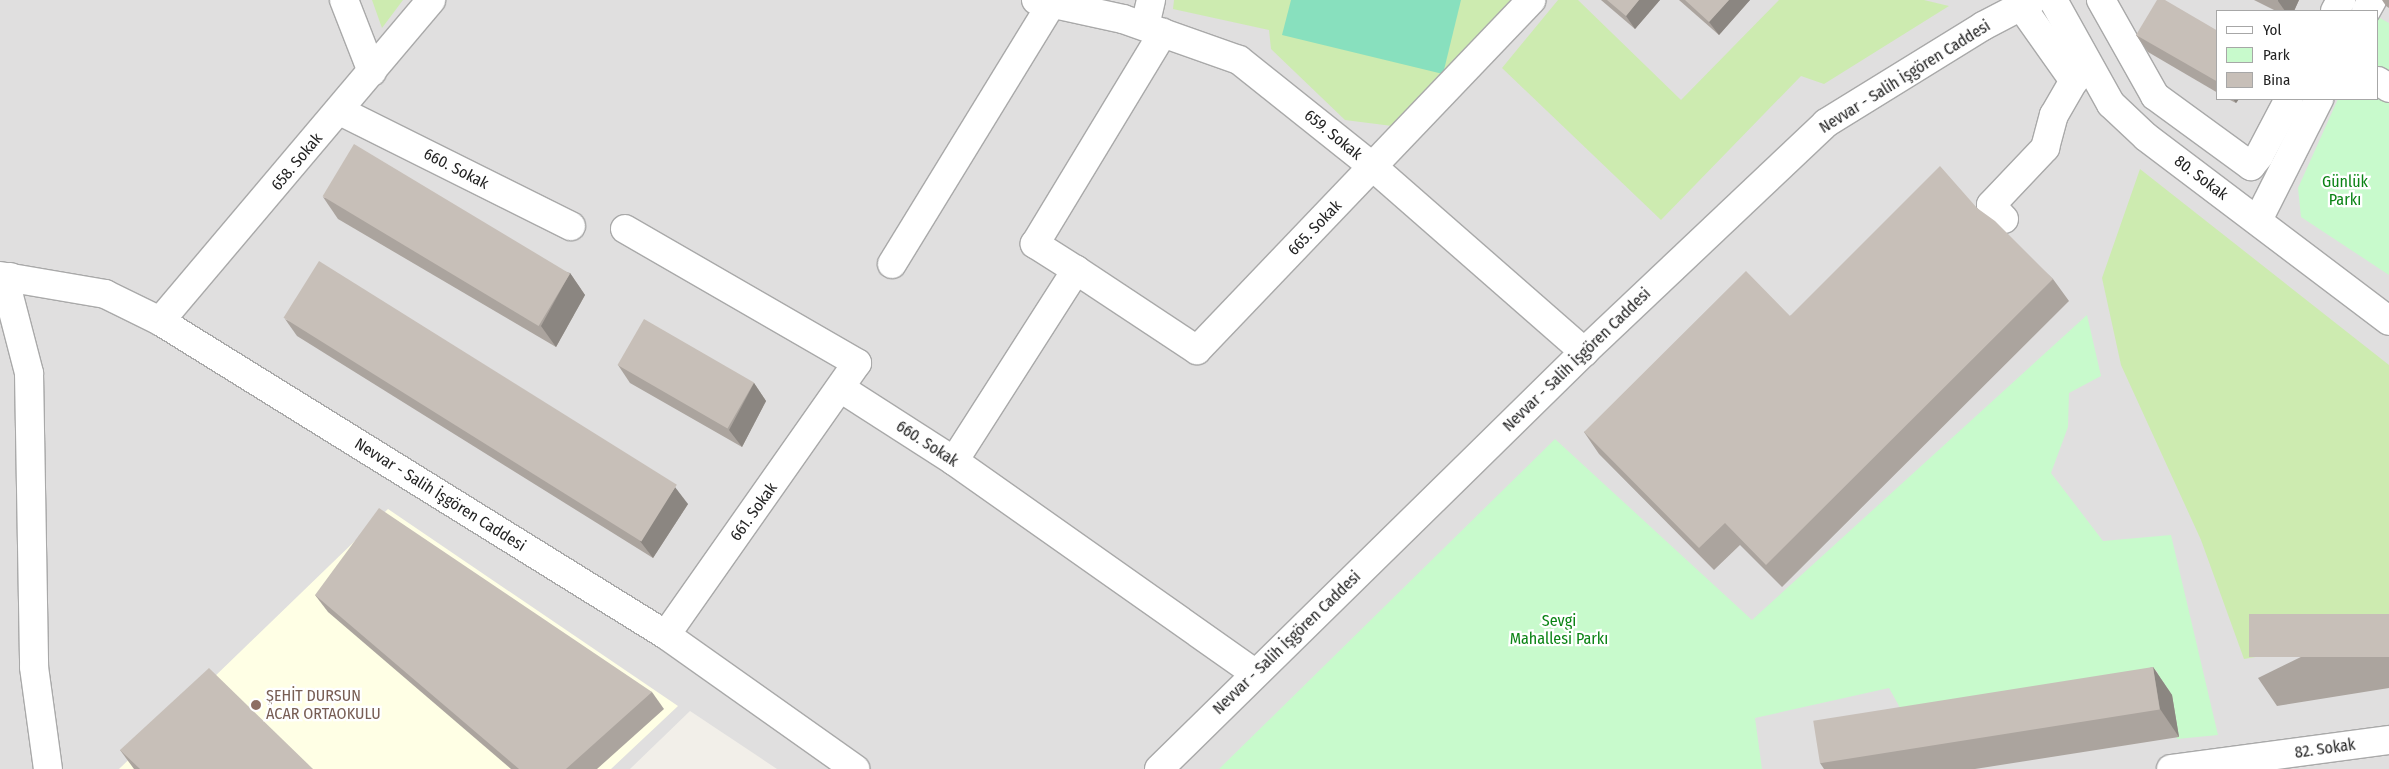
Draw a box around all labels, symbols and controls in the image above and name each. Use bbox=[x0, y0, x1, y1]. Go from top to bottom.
legend bbox=[2216, 10, 2379, 100]
street label: Nevvar - Salih İşgören Caddesi bbox=[1816, 16, 1994, 138]
text: Yol bbox=[2263, 21, 2281, 39]
text: Park bbox=[2263, 46, 2290, 64]
text: Bina bbox=[2263, 71, 2290, 89]
street label: 659. Sokak bbox=[1300, 106, 1366, 164]
street label: 658. Sokak bbox=[267, 129, 327, 195]
street label: 660. Sokak bbox=[420, 145, 492, 193]
street label: 80. Sokak bbox=[2170, 152, 2232, 204]
park label: Günlük Parkı bbox=[2322, 172, 2368, 210]
street label: 665. Sokak bbox=[1284, 196, 1346, 260]
street label: Nevvar - Salih İşgören Caddesi bbox=[1499, 284, 1655, 436]
street label: 660. Sokak bbox=[892, 417, 962, 471]
street label: Nevvar - Salih İşgören Caddesi bbox=[351, 434, 529, 556]
street label: 661. Sokak bbox=[726, 479, 782, 545]
street label: Nevvar - Salih İşgören Caddesi bbox=[1209, 567, 1365, 719]
park label: Sevgi Mahallesi Parkı bbox=[1510, 611, 1608, 649]
place label: ŞEHİT DURSUN ACAR ORTAOKULU bbox=[266, 686, 381, 724]
marker: ŞEHİT DURSUN ACAR ORTAOKULU bbox=[250, 699, 262, 711]
street label: 82. Sokak bbox=[2293, 735, 2357, 763]

